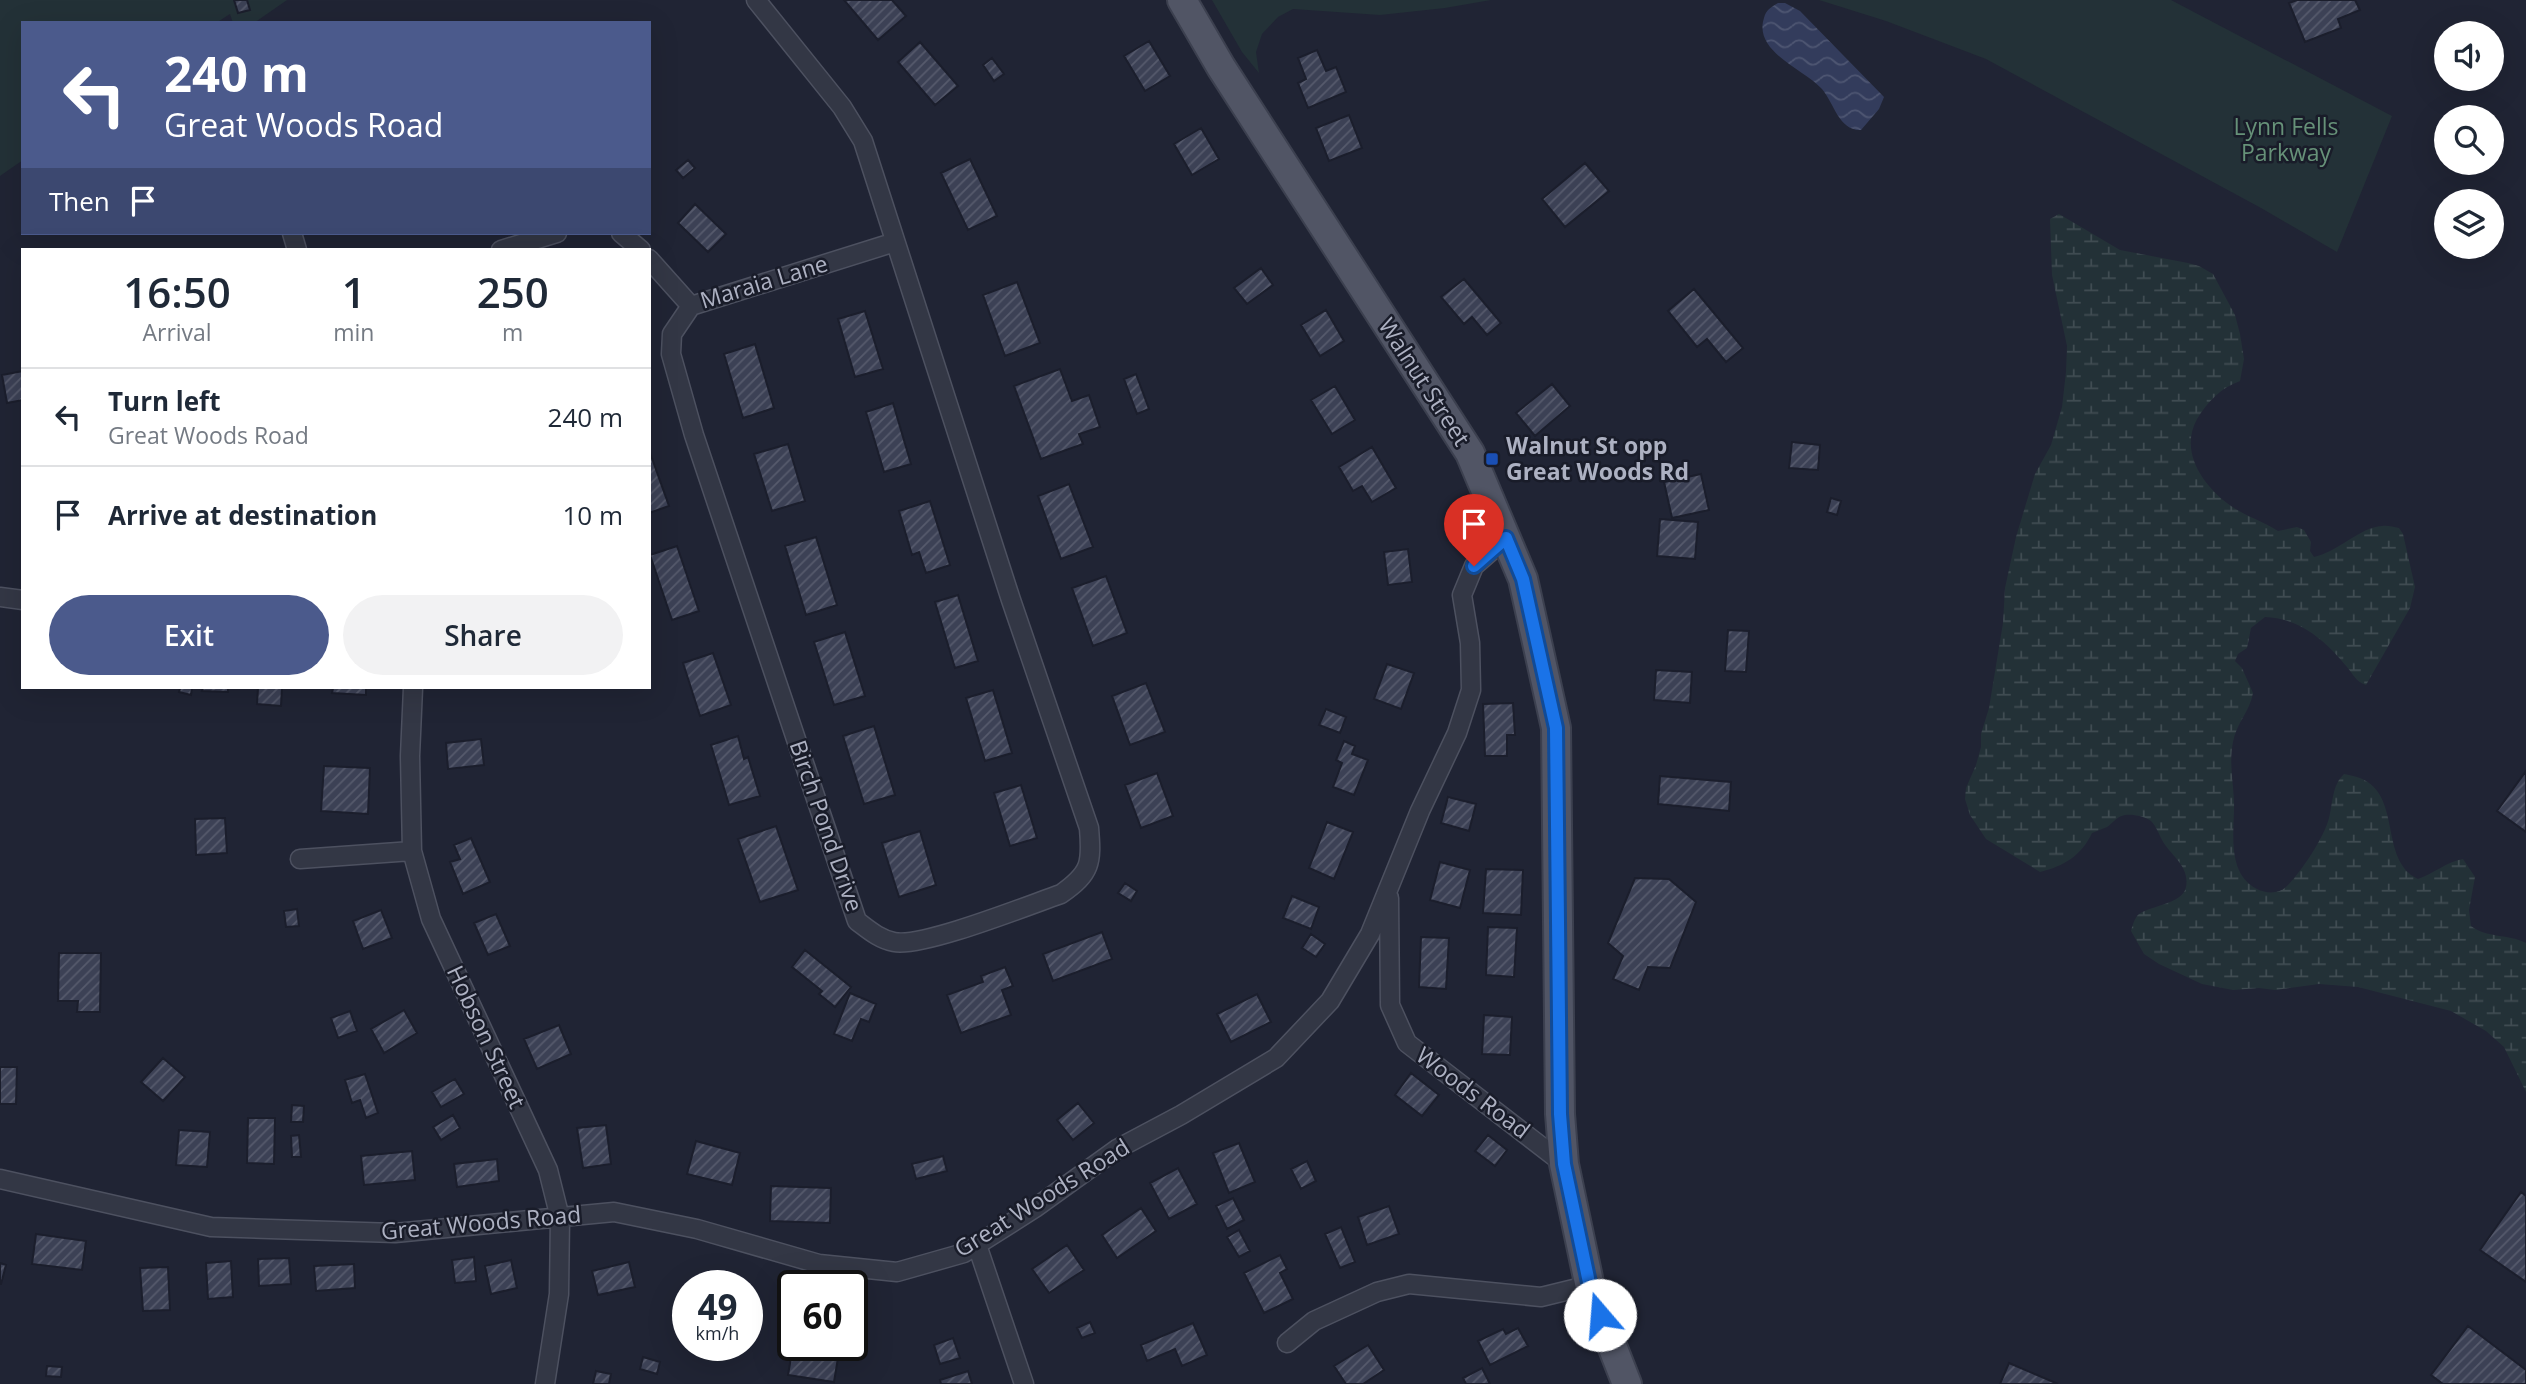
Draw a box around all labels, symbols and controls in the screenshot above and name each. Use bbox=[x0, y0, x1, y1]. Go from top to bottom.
map controls bbox=[2434, 21, 2504, 259]
button: sound bbox=[2434, 21, 2504, 91]
text: 240 m bbox=[164, 40, 309, 106]
icon: left bbox=[49, 49, 140, 140]
text: Great Woods Road bbox=[164, 103, 443, 146]
button: search bbox=[2434, 105, 2504, 175]
park label: Lynn Fells Parkway bbox=[2233, 110, 2339, 168]
icon: arrive bbox=[124, 182, 162, 220]
text: Then bbox=[49, 183, 110, 219]
button: layers bbox=[2434, 189, 2504, 259]
street label: Maraia Lane bbox=[696, 246, 832, 316]
text: 16:50 bbox=[123, 263, 231, 320]
text: 1 bbox=[342, 263, 366, 320]
text: 250 bbox=[477, 263, 549, 320]
street label: Walnut Street bbox=[1372, 311, 1478, 452]
text: Arrival bbox=[142, 316, 212, 348]
text: min bbox=[333, 316, 374, 348]
text: m bbox=[502, 316, 523, 348]
text: Turn left bbox=[108, 383, 220, 419]
icon: left bbox=[49, 398, 87, 436]
text: 240 m bbox=[548, 399, 623, 435]
text: Great Woods Road bbox=[108, 419, 309, 451]
place label: Walnut St opp Great Woods Rd bbox=[1506, 429, 1689, 487]
marker: Walnut St opp Great Woods Rd bbox=[1484, 451, 1500, 467]
pin bbox=[1444, 494, 1504, 566]
icon: arrive bbox=[49, 496, 87, 534]
text: Arrive at destination bbox=[108, 497, 377, 533]
text: 10 m bbox=[562, 497, 623, 533]
icon: arrive bbox=[1455, 505, 1493, 543]
button: Exit bbox=[49, 595, 329, 675]
button: Share bbox=[343, 595, 623, 675]
street label: Birch Pond Drive bbox=[783, 736, 871, 916]
street label: Hobson Street bbox=[440, 960, 534, 1113]
street label: Woods Road bbox=[1410, 1039, 1537, 1146]
street label: Great Woods Road bbox=[948, 1130, 1135, 1264]
street label: Great Woods Road bbox=[380, 1197, 582, 1247]
speed limit sign: 60 bbox=[777, 1270, 868, 1361]
position arrow bbox=[1563, 1278, 1637, 1352]
text: 49 bbox=[697, 1283, 738, 1330]
text: km/h bbox=[696, 1321, 739, 1345]

